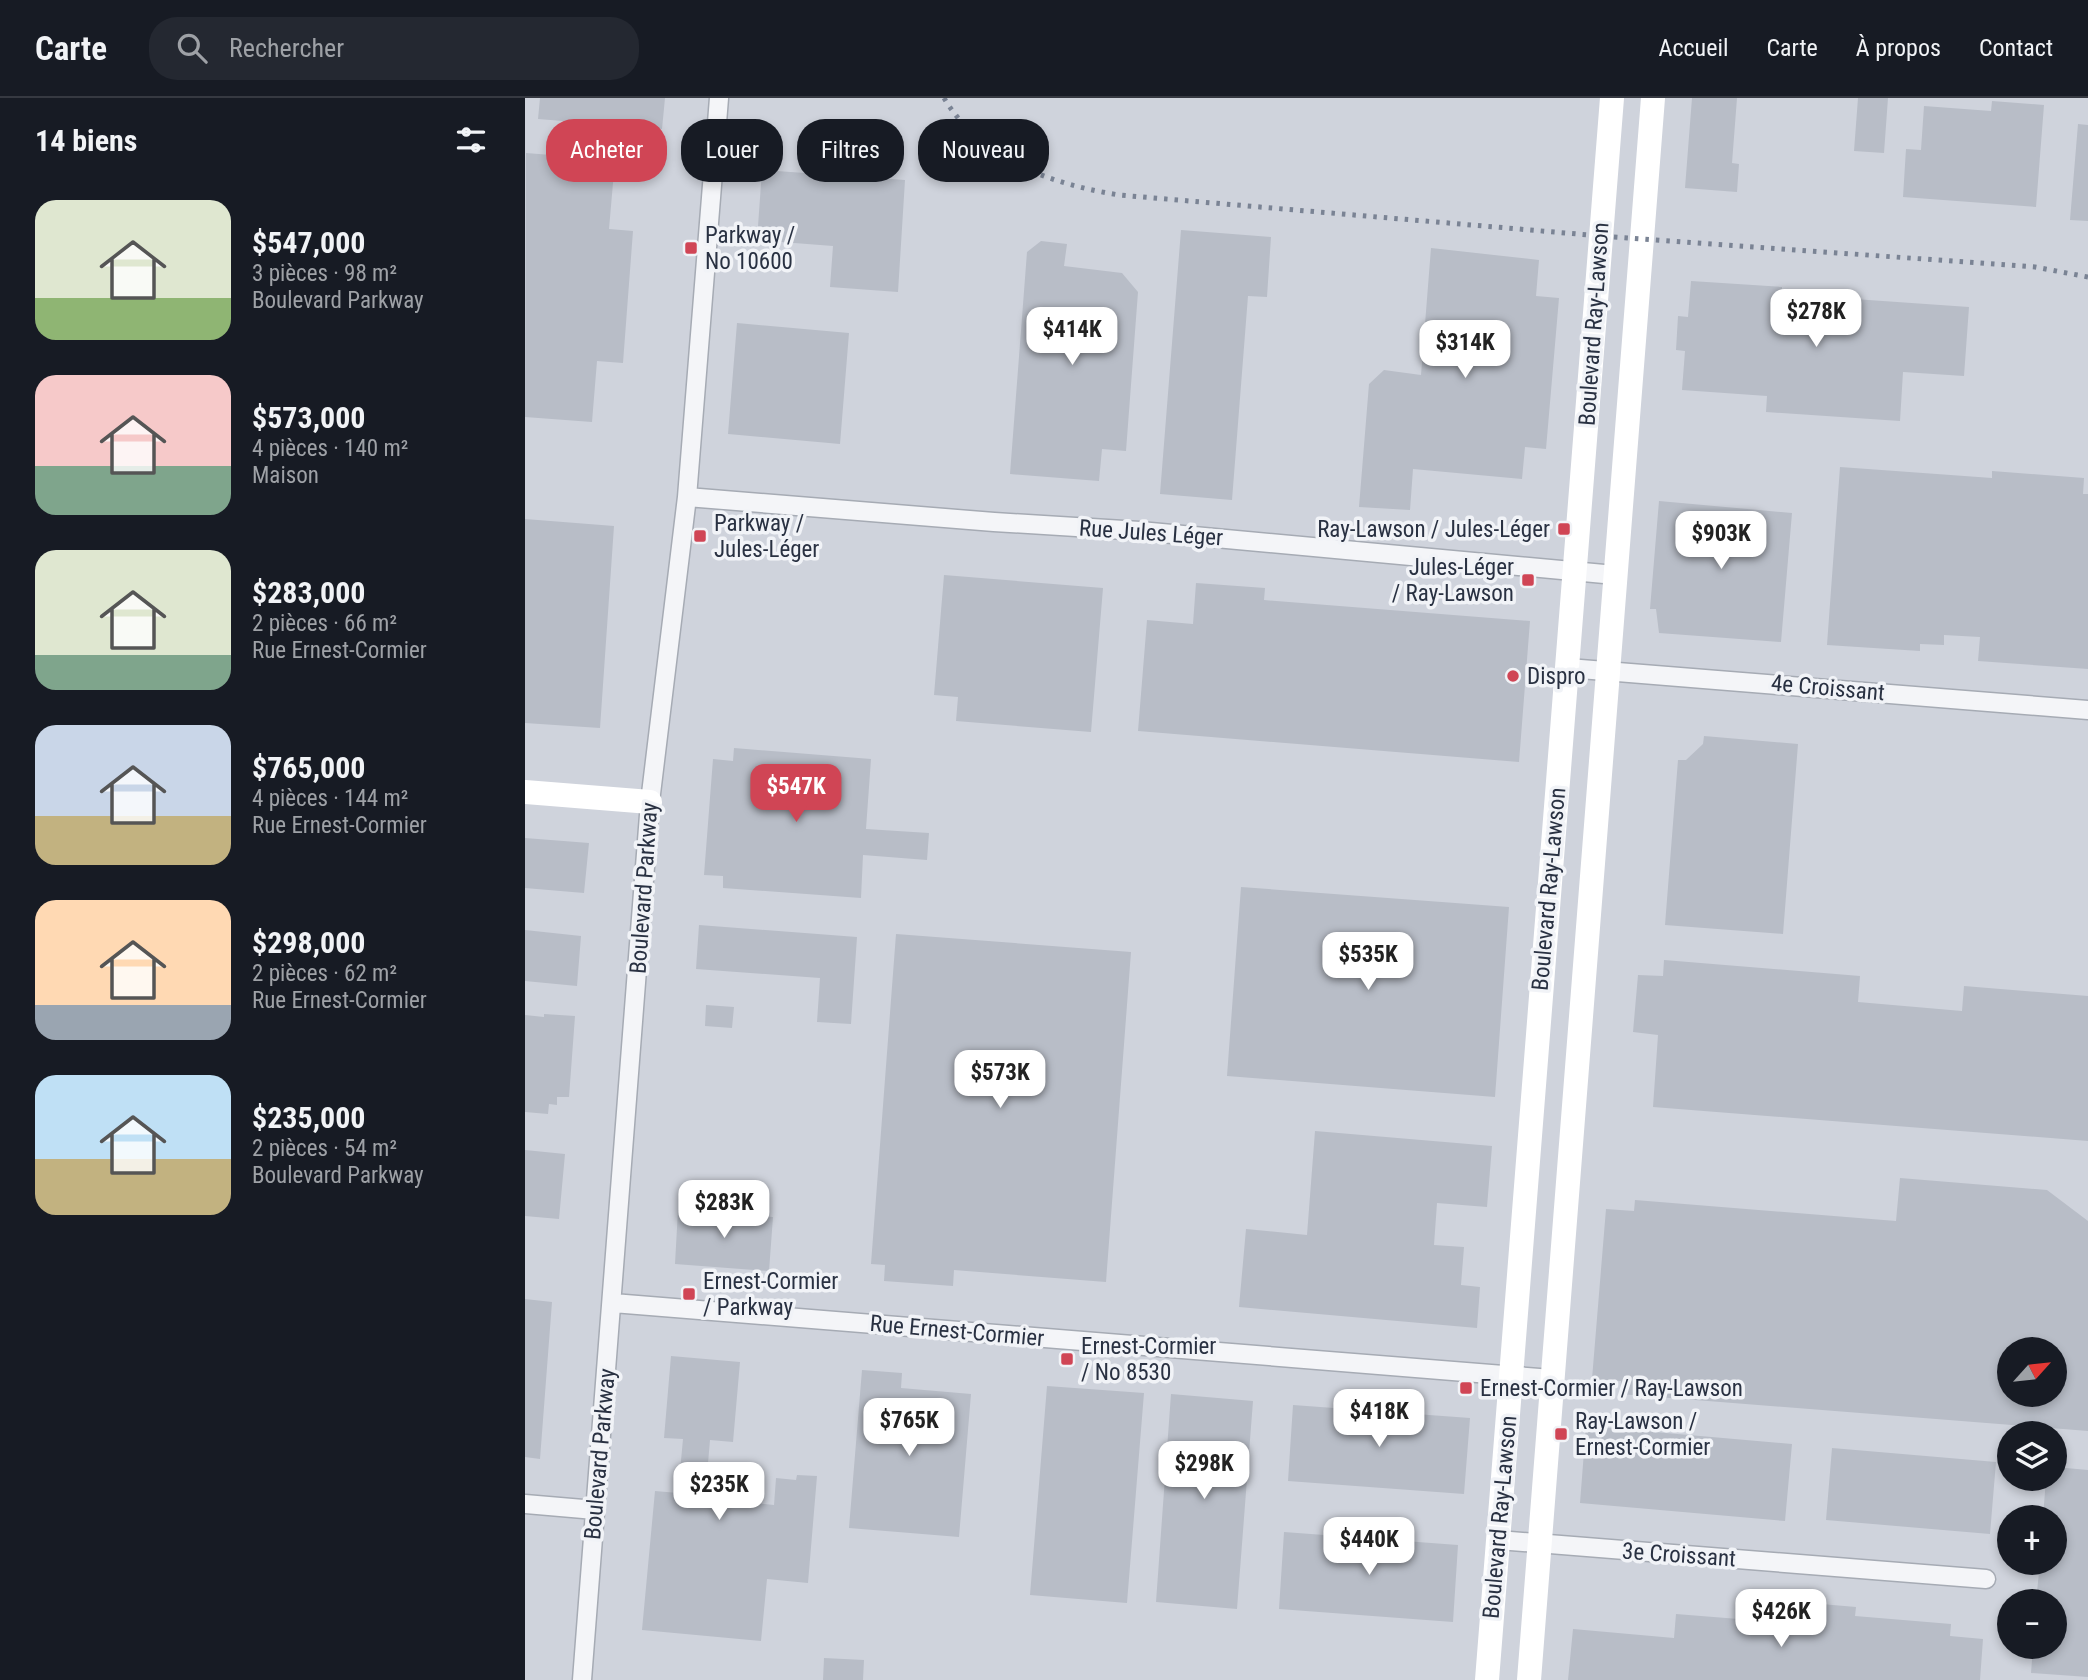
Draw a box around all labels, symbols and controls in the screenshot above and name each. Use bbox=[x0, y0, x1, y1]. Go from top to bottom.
search box bbox=[149, 17, 639, 80]
text: Carte bbox=[35, 29, 107, 68]
icon: search bbox=[173, 29, 211, 67]
text: Rechercher bbox=[229, 33, 344, 63]
text: Accueil bbox=[1659, 34, 1728, 62]
text: Carte bbox=[1766, 34, 1818, 62]
text: À propos bbox=[1856, 34, 1941, 62]
text: Contact bbox=[1979, 34, 2053, 62]
chip: Acheter bbox=[546, 119, 667, 182]
chip: Louer bbox=[681, 119, 783, 182]
chip: Filtres bbox=[797, 119, 904, 182]
chip: Nouveau bbox=[918, 119, 1049, 182]
icon: filters bbox=[452, 121, 490, 159]
text: 14 biens bbox=[35, 123, 137, 158]
street label: Boulevard Ray-Lawson bbox=[1573, 221, 1615, 427]
place label: Parkway / No 10600 bbox=[705, 222, 795, 275]
text: $547,000 bbox=[252, 225, 365, 260]
icon: home bbox=[91, 228, 175, 312]
marker: Parkway / No 10600 bbox=[683, 240, 699, 256]
text: 3 pièces · 98 m² bbox=[252, 260, 397, 287]
text: Boulevard Parkway bbox=[252, 287, 424, 314]
pin: $278K bbox=[1767, 289, 1865, 349]
text: $278K bbox=[1786, 298, 1846, 325]
pin: $414K bbox=[1023, 308, 1121, 367]
text: $414K bbox=[1042, 316, 1102, 343]
pin: $314K bbox=[1416, 320, 1514, 380]
text: $314K bbox=[1435, 329, 1495, 356]
text: $573,000 bbox=[252, 400, 365, 435]
icon: home bbox=[91, 403, 175, 487]
text: 4 pièces · 140 m² bbox=[252, 435, 408, 462]
text: Maison bbox=[252, 462, 319, 489]
place label: Parkway / Jules-Léger bbox=[714, 510, 819, 563]
pin: $903K bbox=[1672, 512, 1770, 571]
street label: Rue Jules Léger bbox=[1078, 514, 1224, 552]
place label: Ray-Lawson / Jules-Léger bbox=[1317, 516, 1550, 543]
text: $903K bbox=[1691, 520, 1751, 547]
marker: Ray-Lawson / Jules-Léger bbox=[1556, 521, 1572, 537]
marker: Parkway / Jules-Léger bbox=[692, 528, 708, 544]
place label: Jules-Léger / Ray-Lawson bbox=[1392, 554, 1514, 607]
marker: Jules-Léger / Ray-Lawson bbox=[1520, 572, 1536, 588]
text: $283,000 bbox=[252, 575, 365, 610]
icon: home bbox=[91, 578, 175, 662]
text: 2 pièces · 66 m² bbox=[252, 610, 397, 637]
text: Rue Ernest-Cormier bbox=[252, 637, 427, 664]
place label: Dispro bbox=[1527, 663, 1586, 690]
marker: Dispro bbox=[1505, 668, 1521, 684]
street label: 4e Croissant bbox=[1770, 670, 1886, 706]
text: $765,000 bbox=[252, 750, 365, 785]
icon: home bbox=[91, 753, 175, 837]
pin: $547K bbox=[747, 764, 845, 824]
text: $547K bbox=[766, 773, 826, 800]
text: 4 pièces · 144 m² bbox=[252, 785, 408, 812]
street label: Boulevard Ray-Lawson bbox=[1527, 786, 1571, 992]
street label: Boulevard Parkway bbox=[625, 801, 663, 975]
text: Rue Ernest-Cormier bbox=[252, 812, 427, 839]
text: $298,000 bbox=[252, 925, 365, 960]
icon: home bbox=[91, 928, 175, 1012]
pin: $535K bbox=[1319, 932, 1417, 992]
text: $535K bbox=[1338, 941, 1398, 968]
text: 2 pièces · 62 m² bbox=[252, 960, 397, 987]
text: Rue Ernest-Cormier bbox=[252, 987, 427, 1014]
pin: $573K bbox=[951, 1051, 1049, 1110]
text: $573K bbox=[970, 1059, 1030, 1086]
text: $235,000 bbox=[252, 1100, 365, 1135]
icon: home bbox=[91, 1103, 175, 1187]
text: 2 pièces · 54 m² bbox=[252, 1135, 397, 1162]
text: Boulevard Parkway bbox=[252, 1162, 424, 1189]
pin: $283K bbox=[675, 1180, 773, 1240]
text: $283K bbox=[694, 1189, 754, 1216]
place label: Ernest-Cormier / Parkway bbox=[703, 1268, 838, 1321]
marker: Ernest-Cormier / Parkway bbox=[681, 1286, 697, 1302]
street label: Rue Ernest-Cormier bbox=[869, 1310, 1045, 1352]
place label: Ernest-Cormier / No 8530 bbox=[1081, 1333, 1216, 1386]
north arrow bbox=[1997, 1337, 2067, 1407]
map controls bbox=[1997, 1337, 2067, 1659]
marker: Ernest-Cormier / No 8530 bbox=[1059, 1351, 1075, 1367]
street label: Boulevard Parkway bbox=[579, 1367, 621, 1541]
place label: Ernest-Cormier / Ray-Lawson bbox=[1480, 1375, 1743, 1402]
marker: Ernest-Cormier / Ray-Lawson bbox=[1458, 1380, 1474, 1396]
pin: $418K bbox=[1330, 1390, 1428, 1449]
pin: $765K bbox=[860, 1398, 958, 1458]
text: $418K bbox=[1349, 1398, 1409, 1425]
text: $765K bbox=[879, 1407, 939, 1434]
place label: Ray-Lawson / Ernest-Cormier bbox=[1575, 1408, 1710, 1461]
street label: Boulevard Ray-Lawson bbox=[1478, 1414, 1522, 1620]
button: layers bbox=[1997, 1421, 2067, 1491]
marker: Ray-Lawson / Ernest-Cormier bbox=[1553, 1426, 1569, 1442]
pin: $298K bbox=[1155, 1442, 1253, 1501]
text: $298K bbox=[1174, 1450, 1234, 1477]
pin: $235K bbox=[670, 1462, 768, 1522]
text: $235K bbox=[689, 1471, 749, 1498]
button: + bbox=[1997, 1505, 2067, 1575]
pin: $440K bbox=[1320, 1518, 1418, 1577]
text: $440K bbox=[1339, 1526, 1399, 1553]
street label: 3e Croissant bbox=[1621, 1538, 1737, 1572]
button: − bbox=[1997, 1589, 2067, 1659]
pin: $426K bbox=[1732, 1590, 1830, 1649]
text: $426K bbox=[1751, 1598, 1811, 1625]

